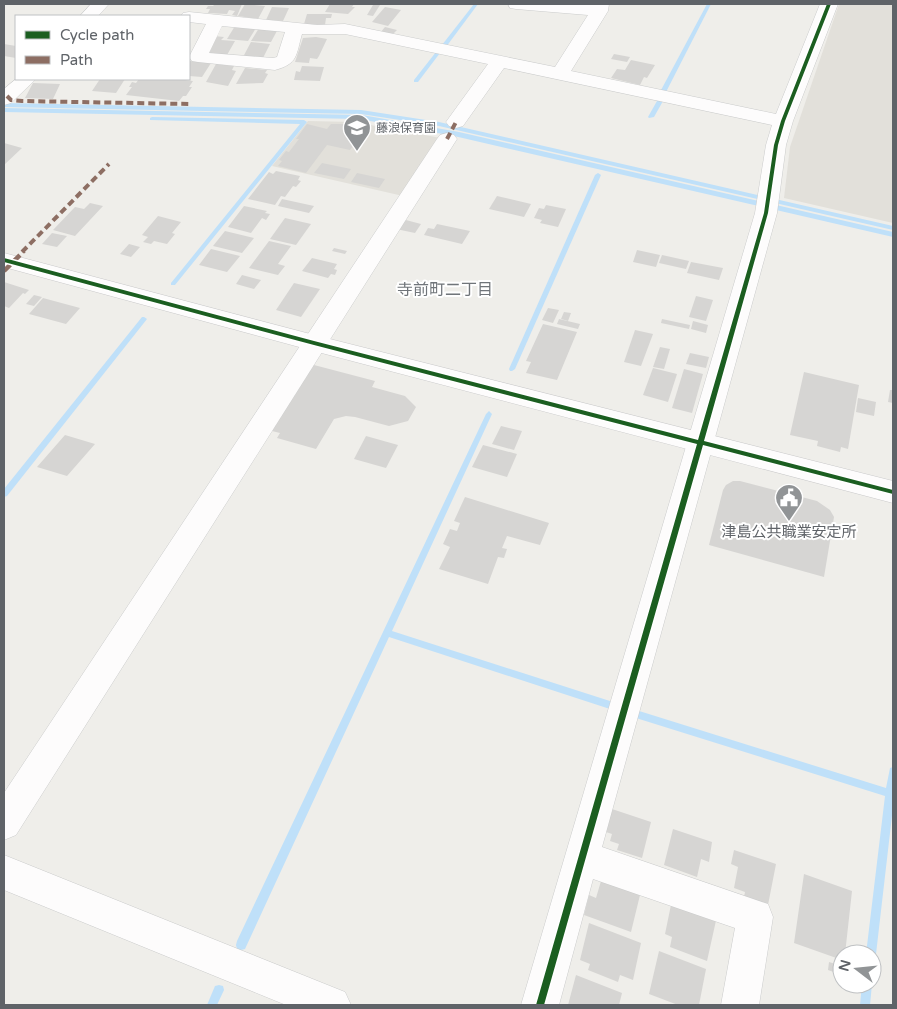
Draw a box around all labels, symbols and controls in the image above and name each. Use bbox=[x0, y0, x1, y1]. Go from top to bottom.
legend bbox=[15, 15, 190, 80]
text: Cycle path bbox=[60, 26, 134, 44]
text: Path bbox=[60, 51, 93, 69]
school or university icon: 藤浪保育園 bbox=[342, 113, 372, 152]
place label: 藤浪保育園 bbox=[376, 121, 436, 135]
district label: 寺前町二丁目 bbox=[397, 280, 493, 300]
public building icon: 津島公共職業安定所 bbox=[774, 483, 804, 522]
place label: 津島公共職業安定所 bbox=[721, 523, 857, 541]
north arrow bbox=[832, 944, 882, 994]
text: N bbox=[835, 958, 855, 973]

